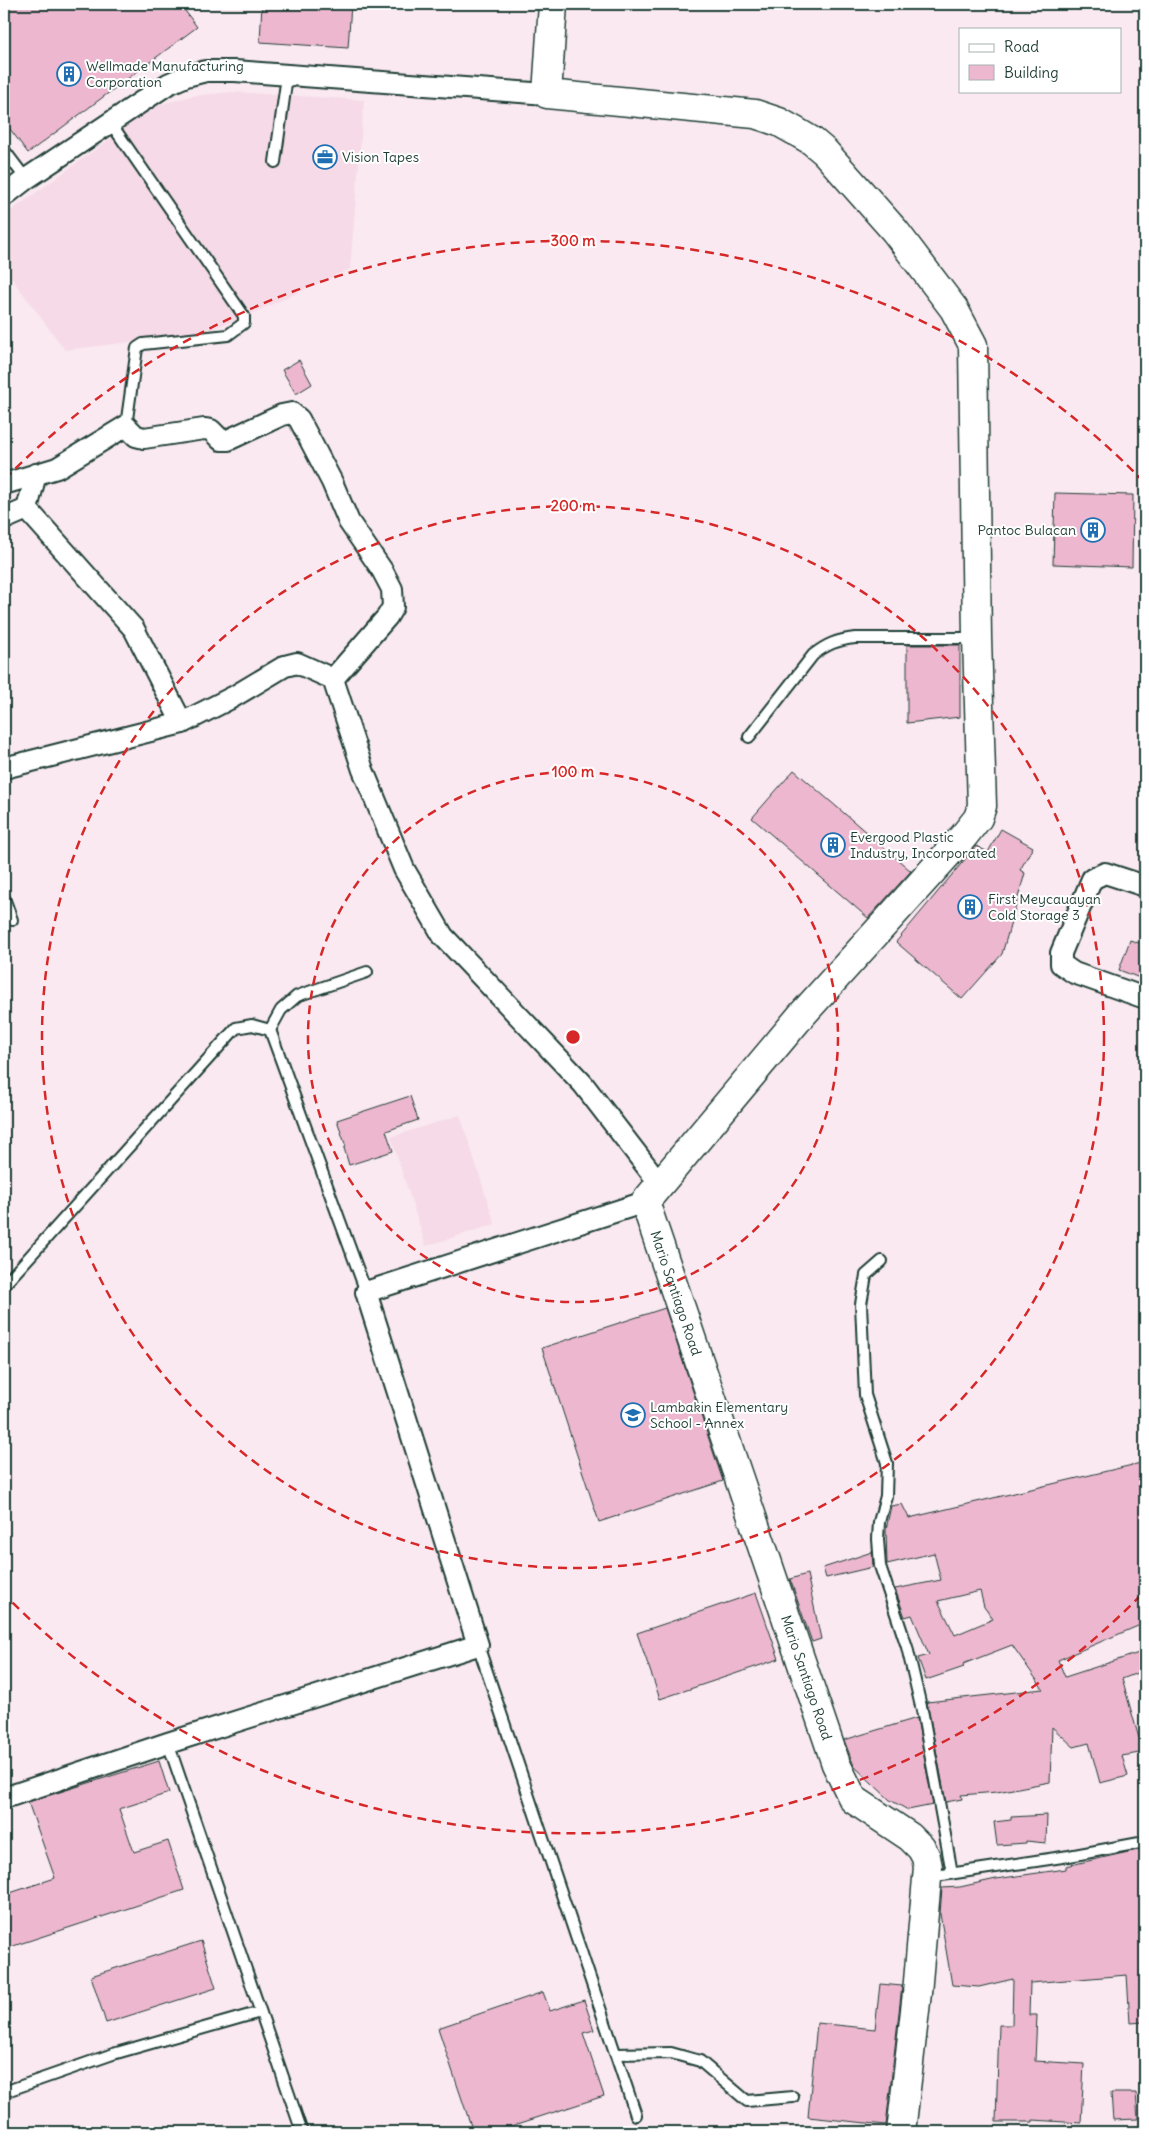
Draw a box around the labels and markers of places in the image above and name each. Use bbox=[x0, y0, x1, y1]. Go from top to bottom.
place label: Wellmade Manufacturing Corporation bbox=[86, 57, 244, 91]
building icon: Wellmade Manufacturing Corporation bbox=[56, 61, 82, 87]
office icon: Vision Tapes bbox=[312, 144, 338, 170]
place label: Vision Tapes bbox=[342, 148, 419, 166]
building icon: Pantoc Bulacan bbox=[1080, 517, 1106, 543]
place label: Pantoc Bulacan bbox=[977, 521, 1076, 539]
place label: Evergood Plastic Industry, Incorporated bbox=[850, 828, 996, 862]
building icon: Evergood Plastic Industry, Incorporated bbox=[820, 832, 846, 858]
place label: First Meycauayan Cold Storage 3 bbox=[988, 890, 1101, 924]
building icon: First Meycauayan Cold Storage 3 bbox=[957, 894, 983, 920]
centre of rings bbox=[564, 1028, 582, 1046]
place label: Lambakin Elementary School - Annex bbox=[650, 1398, 788, 1432]
school or university icon: Lambakin Elementary School - Annex bbox=[620, 1402, 646, 1428]

